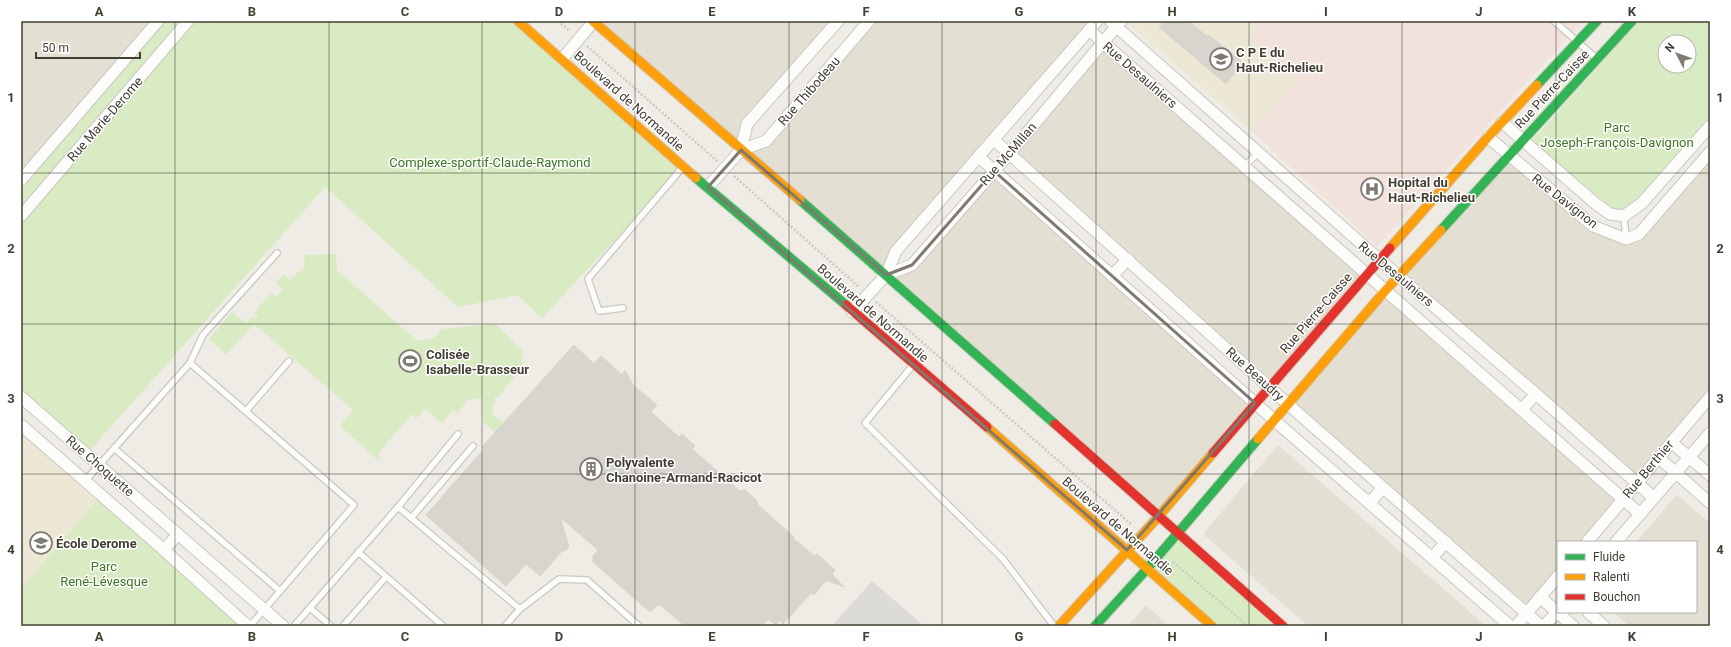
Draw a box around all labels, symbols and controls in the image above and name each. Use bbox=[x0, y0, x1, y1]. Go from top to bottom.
text: A bbox=[95, 4, 104, 19]
text: B bbox=[248, 4, 256, 19]
text: C bbox=[401, 4, 410, 19]
text: D bbox=[555, 4, 563, 19]
text: E bbox=[708, 4, 716, 19]
text: F bbox=[862, 4, 870, 19]
text: G bbox=[1015, 4, 1024, 19]
text: H bbox=[1167, 4, 1177, 19]
text: I bbox=[1324, 4, 1328, 19]
text: J bbox=[1475, 4, 1483, 19]
text: K bbox=[1628, 4, 1637, 19]
scale bar bbox=[36, 34, 140, 60]
north arrow bbox=[1657, 34, 1697, 74]
street label: Rue Desaulniers bbox=[1100, 39, 1180, 111]
text: N bbox=[1662, 40, 1677, 55]
text: 50 m bbox=[42, 41, 69, 55]
place label: C P E du Haut-Richelieu bbox=[1236, 45, 1323, 75]
school or university icon: C P E du Haut-Richelieu bbox=[1208, 46, 1234, 72]
street label: Rue Pierre-Caisse bbox=[1512, 47, 1592, 131]
street label: Boulevard de Normandie bbox=[571, 48, 687, 154]
street label: Rue Thibodeau bbox=[775, 54, 843, 128]
street label: Rue Marie-Derome bbox=[64, 74, 146, 164]
text: 1 bbox=[7, 90, 15, 105]
text: 1 bbox=[1716, 90, 1724, 105]
street label: Rue McMillan bbox=[977, 119, 1039, 189]
park label: Parc Joseph-François-Davignon bbox=[1540, 120, 1694, 150]
park label: Complexe-sportif-Claude-Raymond bbox=[389, 155, 591, 170]
street label: Rue Davignon bbox=[1529, 171, 1601, 231]
place label: Hopital du Haut-Richelieu bbox=[1388, 175, 1475, 205]
hospital icon: Hopital du Haut-Richelieu bbox=[1359, 176, 1385, 202]
street label: Rue Desaulniers bbox=[1355, 238, 1437, 310]
text: 2 bbox=[7, 241, 15, 256]
text: 2 bbox=[1716, 241, 1724, 256]
street label: Boulevard de Normandie bbox=[814, 261, 932, 365]
street label: Rue Pierre-Caisse bbox=[1277, 270, 1355, 356]
street label: Rue Beaudry bbox=[1223, 344, 1287, 404]
place label: Colisée Isabelle-Brasseur bbox=[426, 347, 529, 377]
sports icon: Colisée Isabelle-Brasseur bbox=[397, 348, 423, 374]
text: 3 bbox=[7, 391, 15, 406]
text: 3 bbox=[1716, 391, 1724, 406]
street label: Rue Choquette bbox=[63, 432, 137, 500]
street label: Rue Berthier bbox=[1619, 437, 1677, 501]
place label: Polyvalente Chanoine-Armand-Racicot bbox=[606, 455, 762, 485]
building icon: Polyvalente Chanoine-Armand-Racicot bbox=[578, 456, 604, 482]
street label: Boulevard de Normandie bbox=[1059, 474, 1177, 578]
school or university icon: École Derome bbox=[28, 530, 54, 556]
place label: École Derome bbox=[56, 536, 137, 551]
legend bbox=[1557, 541, 1697, 613]
text: 4 bbox=[7, 542, 15, 557]
text: 4 bbox=[1716, 542, 1724, 557]
text: Fluide bbox=[1593, 550, 1625, 564]
park label: Parc René-Lévesque bbox=[60, 559, 148, 589]
text: Ralenti bbox=[1593, 570, 1630, 584]
text: Bouchon bbox=[1593, 590, 1640, 604]
text: A bbox=[95, 629, 104, 644]
text: B bbox=[248, 629, 256, 644]
text: C bbox=[401, 629, 410, 644]
text: D bbox=[555, 629, 563, 644]
text: E bbox=[708, 629, 716, 644]
text: F bbox=[862, 629, 870, 644]
text: G bbox=[1015, 629, 1024, 644]
text: H bbox=[1167, 629, 1177, 644]
text: I bbox=[1324, 629, 1328, 644]
text: J bbox=[1475, 629, 1483, 644]
text: K bbox=[1628, 629, 1637, 644]

